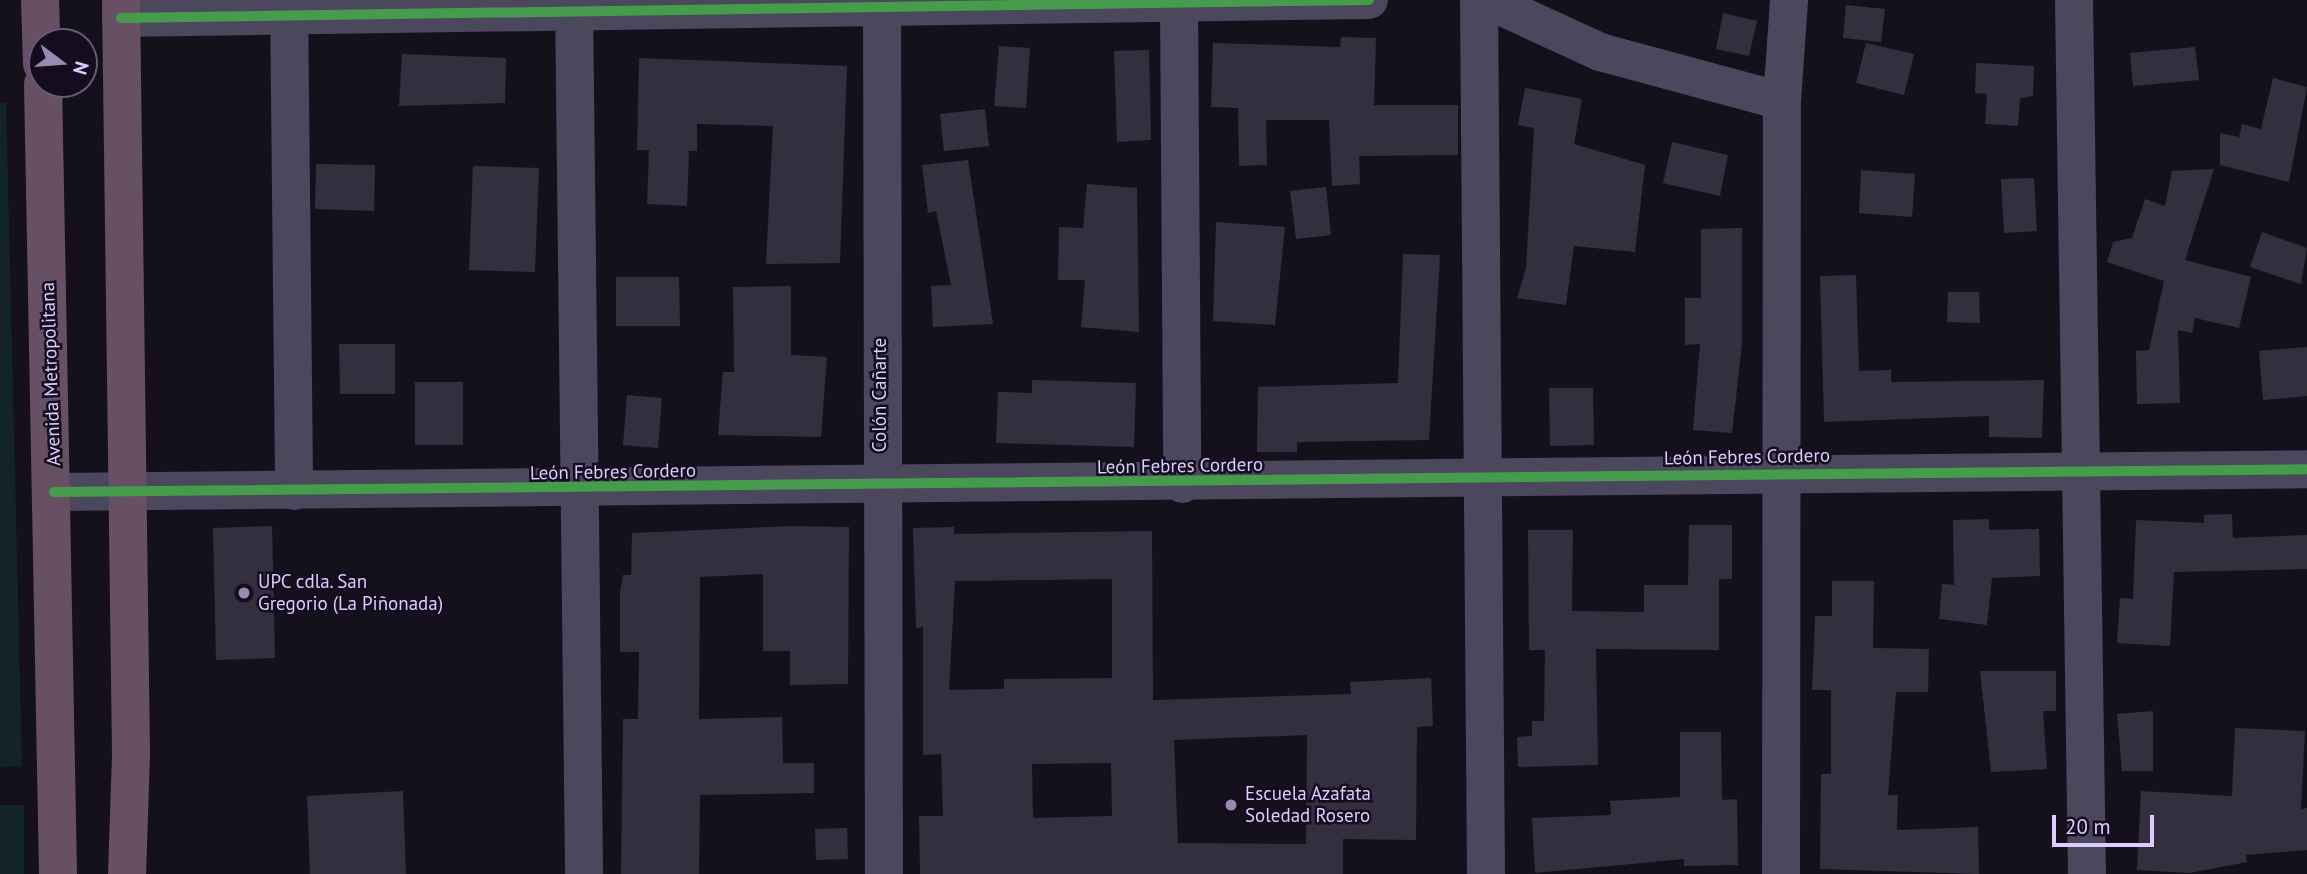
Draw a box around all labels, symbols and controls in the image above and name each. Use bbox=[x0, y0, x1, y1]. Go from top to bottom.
north arrow bbox=[28, 28, 98, 98]
text: N bbox=[68, 59, 95, 78]
street label: Avenida Metropolitana bbox=[36, 282, 66, 466]
street label: Colón Cañarte bbox=[869, 338, 891, 452]
street label: León Febres Cordero bbox=[1664, 444, 1830, 470]
street label: León Febres Cordero bbox=[1097, 453, 1263, 479]
street label: León Febres Cordero bbox=[530, 459, 696, 485]
place label: UPC cdla. San Gregorio (La Piñonada) bbox=[258, 571, 443, 615]
marker: UPC cdla. San Gregorio (La Piñonada) bbox=[236, 585, 252, 601]
place label: Escuela Azafata Soledad Rosero bbox=[1245, 783, 1372, 827]
marker: Escuela Azafata Soledad Rosero bbox=[1223, 797, 1239, 813]
scale bar bbox=[2055, 800, 2156, 844]
text: 20 m bbox=[2065, 813, 2111, 840]

